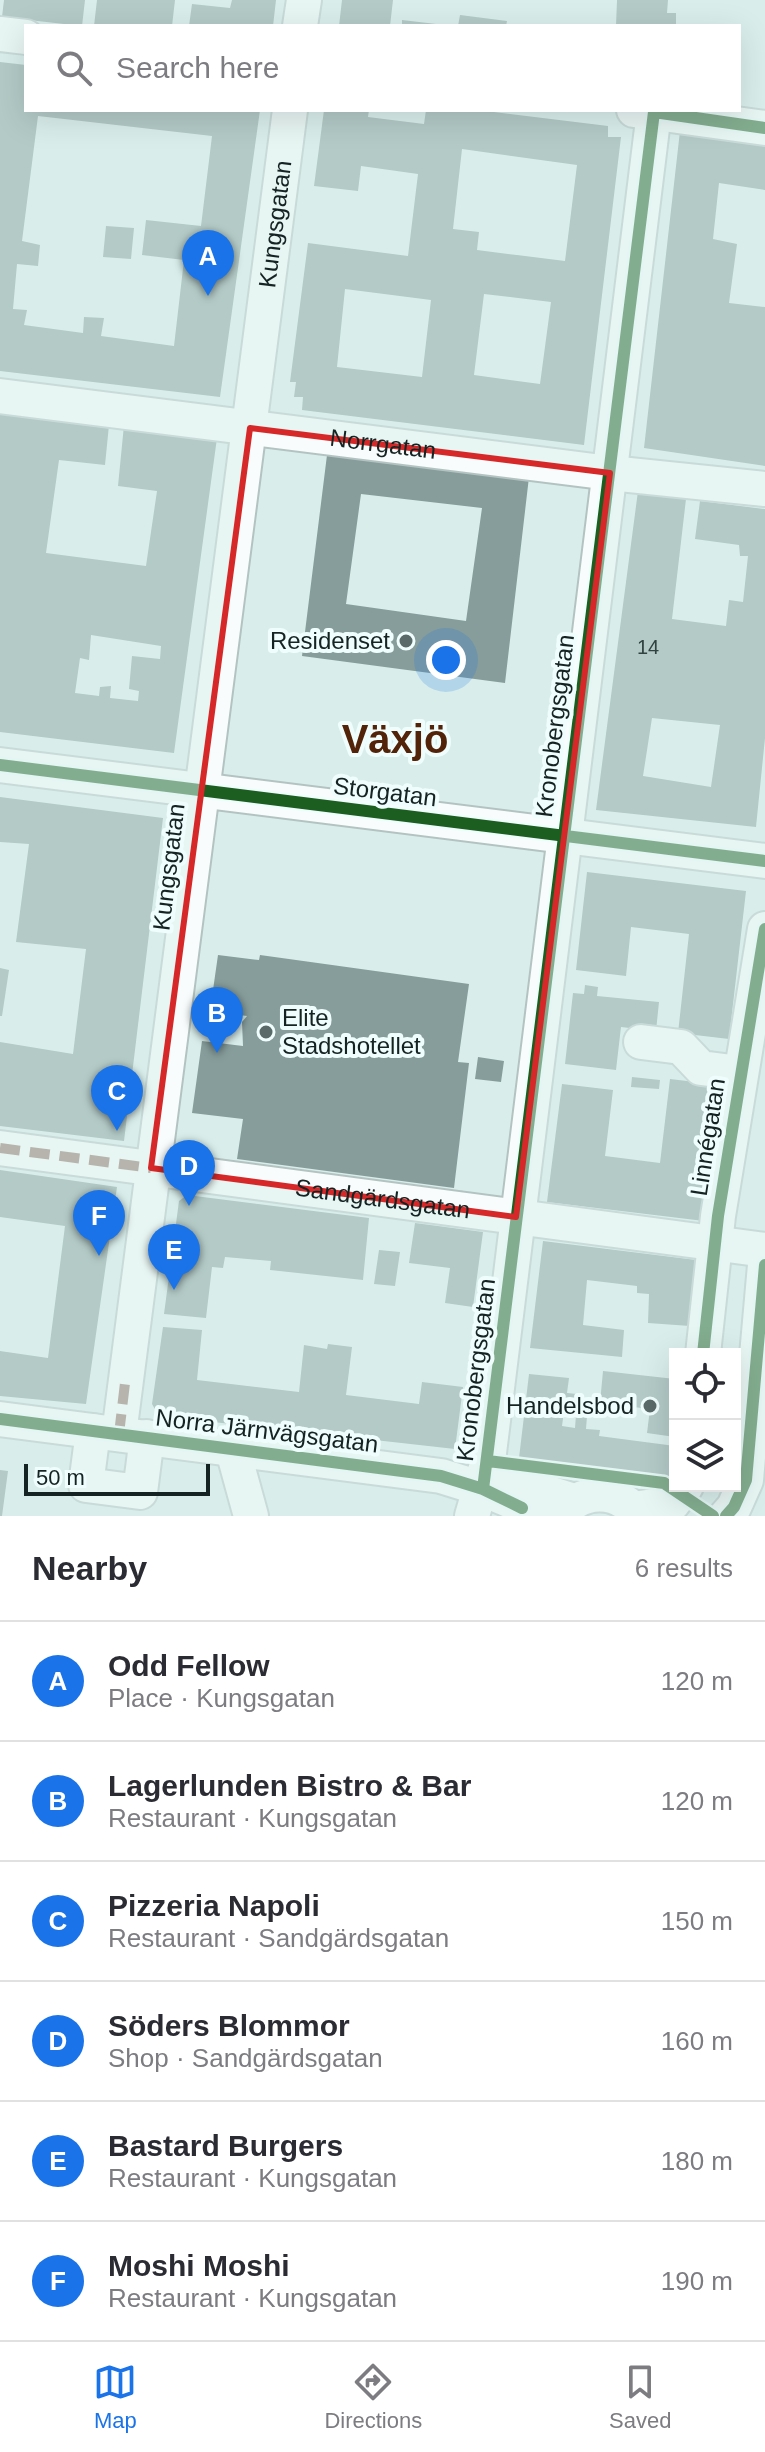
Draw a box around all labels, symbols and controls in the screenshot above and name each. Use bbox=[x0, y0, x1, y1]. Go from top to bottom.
search box bbox=[24, 24, 741, 112]
icon: search bbox=[52, 46, 96, 90]
text: Search here bbox=[116, 51, 279, 84]
street label: Kungsgatan bbox=[253, 159, 296, 289]
pin: A bbox=[182, 230, 234, 296]
street label: Norrgatan bbox=[328, 424, 438, 464]
place label: Residenset bbox=[270, 627, 390, 654]
marker: Residenset bbox=[397, 632, 415, 650]
street label: Kronobergsgatan bbox=[530, 633, 579, 819]
house number: 14 bbox=[637, 636, 659, 658]
your location bbox=[426, 640, 466, 680]
district label: Växjö bbox=[342, 717, 448, 761]
street label: Storgatan bbox=[332, 772, 438, 811]
street label: Kungsgatan bbox=[147, 802, 190, 932]
pin: B bbox=[191, 987, 243, 1053]
place label: Elite Stadshotellet bbox=[282, 1004, 421, 1059]
marker: Elite Stadshotellet bbox=[257, 1023, 275, 1041]
pin: C bbox=[91, 1065, 143, 1131]
street label: Linnégatan bbox=[685, 1076, 730, 1198]
pin: D bbox=[163, 1140, 215, 1206]
street label: Sandgärdsgatan bbox=[294, 1173, 472, 1224]
pin: F bbox=[73, 1190, 125, 1256]
pin: E bbox=[148, 1224, 200, 1290]
street label: Kronobergsgatan bbox=[451, 1277, 500, 1463]
map controls bbox=[669, 1348, 741, 1492]
button: locate bbox=[669, 1348, 741, 1420]
place label: Handelsbod bbox=[506, 1392, 634, 1419]
marker: Handelsbod bbox=[641, 1397, 659, 1415]
street label: Norra Järnvägsgatan bbox=[154, 1403, 380, 1458]
button: layers bbox=[669, 1420, 741, 1492]
scale bar bbox=[24, 1460, 210, 1496]
text: 50 m bbox=[36, 1465, 85, 1490]
text: Nearby bbox=[32, 1549, 147, 1587]
text: 6 results bbox=[635, 1553, 733, 1583]
text: Odd Fellow bbox=[108, 1649, 270, 1682]
text: A bbox=[49, 1666, 67, 1696]
text: 120 m bbox=[661, 1666, 733, 1696]
text: Place · Kungsgatan bbox=[108, 1683, 335, 1713]
text: Lagerlunden Bistro & Bar bbox=[108, 1769, 471, 1802]
text: B bbox=[49, 1786, 67, 1816]
text: 120 m bbox=[661, 1786, 733, 1816]
text: Restaurant · Kungsgatan bbox=[108, 1803, 397, 1833]
text: Pizzeria Napoli bbox=[108, 1889, 320, 1922]
text: C bbox=[49, 1906, 67, 1936]
text: 150 m bbox=[661, 1906, 733, 1936]
text: Restaurant · Sandgärdsgatan bbox=[108, 1923, 449, 1953]
text: Söders Blommor bbox=[108, 2009, 350, 2042]
text: D bbox=[49, 2026, 67, 2056]
text: 160 m bbox=[661, 2026, 733, 2056]
text: Shop · Sandgärdsgatan bbox=[108, 2043, 383, 2073]
text: Bastard Burgers bbox=[108, 2129, 343, 2162]
text: E bbox=[49, 2146, 67, 2176]
text: 180 m bbox=[661, 2146, 733, 2176]
text: Restaurant · Kungsgatan bbox=[108, 2163, 397, 2193]
text: Moshi Moshi bbox=[108, 2249, 290, 2282]
text: F bbox=[50, 2266, 66, 2296]
text: 190 m bbox=[661, 2266, 733, 2296]
text: Restaurant · Kungsgatan bbox=[108, 2283, 397, 2313]
tab: Map bbox=[93, 2360, 137, 2434]
tab: Directions bbox=[324, 2360, 422, 2434]
tab: Saved bbox=[609, 2360, 672, 2434]

